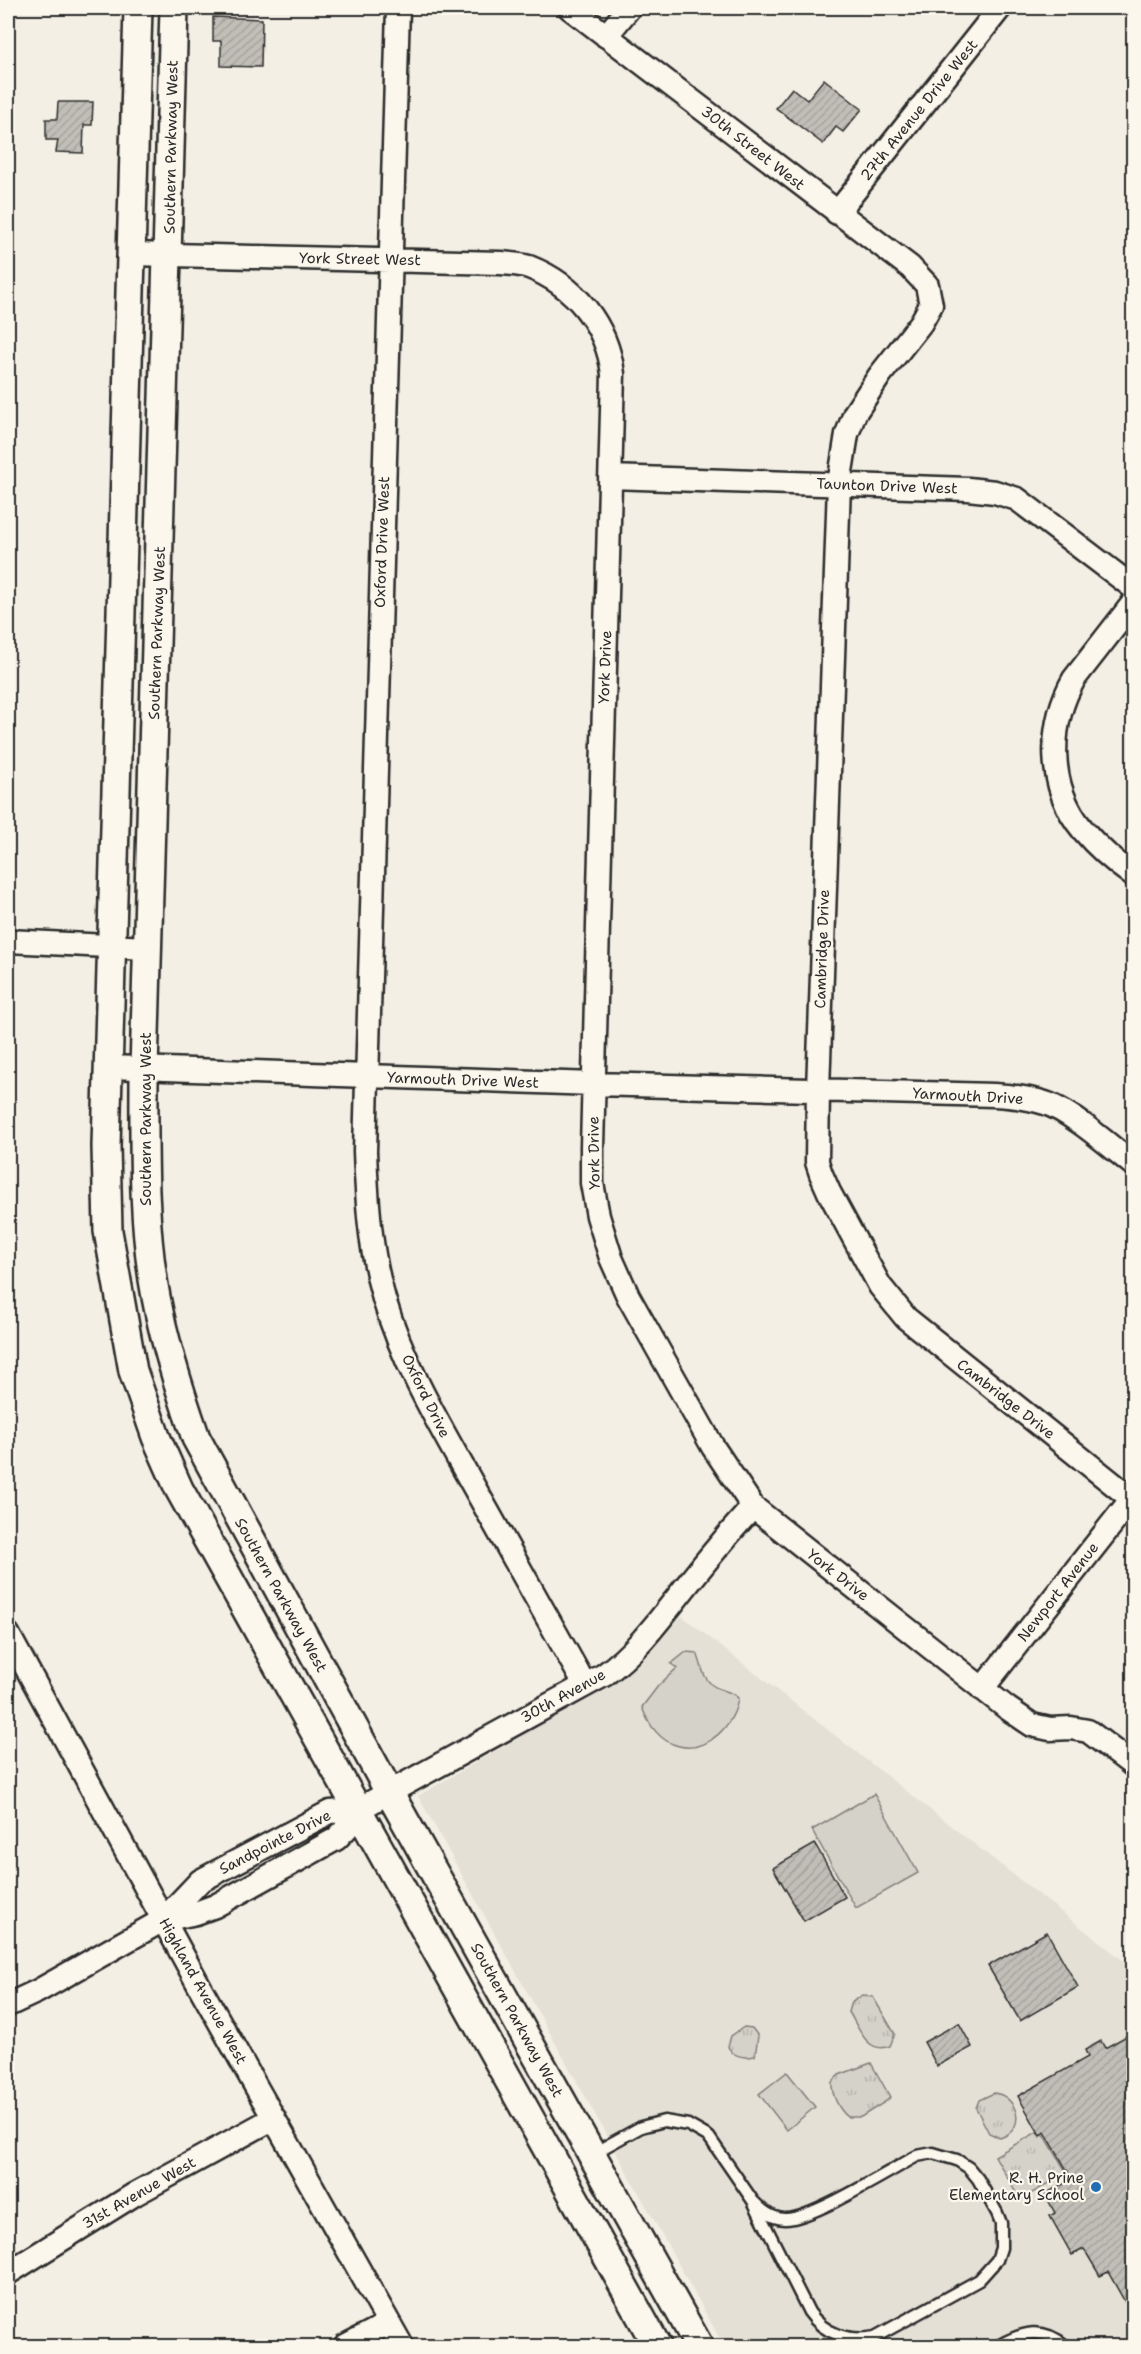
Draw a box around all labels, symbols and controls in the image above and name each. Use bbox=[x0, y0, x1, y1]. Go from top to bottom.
street label: 27th Avenue Drive West bbox=[856, 35, 982, 185]
street label: Southern Parkway West bbox=[159, 60, 183, 234]
street label: 30th Street West bbox=[697, 101, 809, 195]
street label: York Street West bbox=[299, 248, 421, 270]
street label: Taunton Drive West bbox=[816, 474, 958, 498]
street label: Oxford Drive West bbox=[370, 476, 394, 608]
street label: Southern Parkway West bbox=[144, 546, 170, 720]
street label: York Drive bbox=[594, 630, 616, 704]
street label: Cambridge Drive bbox=[810, 889, 834, 1009]
street label: Southern Parkway West bbox=[136, 1032, 156, 1206]
street label: Yarmouth Drive West bbox=[387, 1067, 539, 1093]
street label: Yarmouth Drive bbox=[912, 1083, 1024, 1109]
street label: York Drive bbox=[583, 1116, 605, 1190]
street label: Oxford Drive bbox=[397, 1351, 455, 1441]
street label: Cambridge Drive bbox=[953, 1354, 1059, 1444]
street label: Southern Parkway West bbox=[230, 1514, 332, 1676]
street label: Newport Avenue bbox=[1013, 1538, 1103, 1646]
street label: York Drive bbox=[803, 1544, 873, 1606]
street label: 30th Avenue bbox=[517, 1664, 609, 1728]
street label: Sandpointe Drive bbox=[216, 1805, 334, 1879]
street label: Highland Avenue West bbox=[154, 1914, 252, 2068]
street label: Southern Parkway West bbox=[466, 1939, 568, 2101]
street label: 31st Avenue West bbox=[79, 2152, 199, 2234]
place label: R. H. Prine Elementary School bbox=[949, 2168, 1084, 2205]
marker: R. H. Prine Elementary School bbox=[1089, 2180, 1103, 2194]

